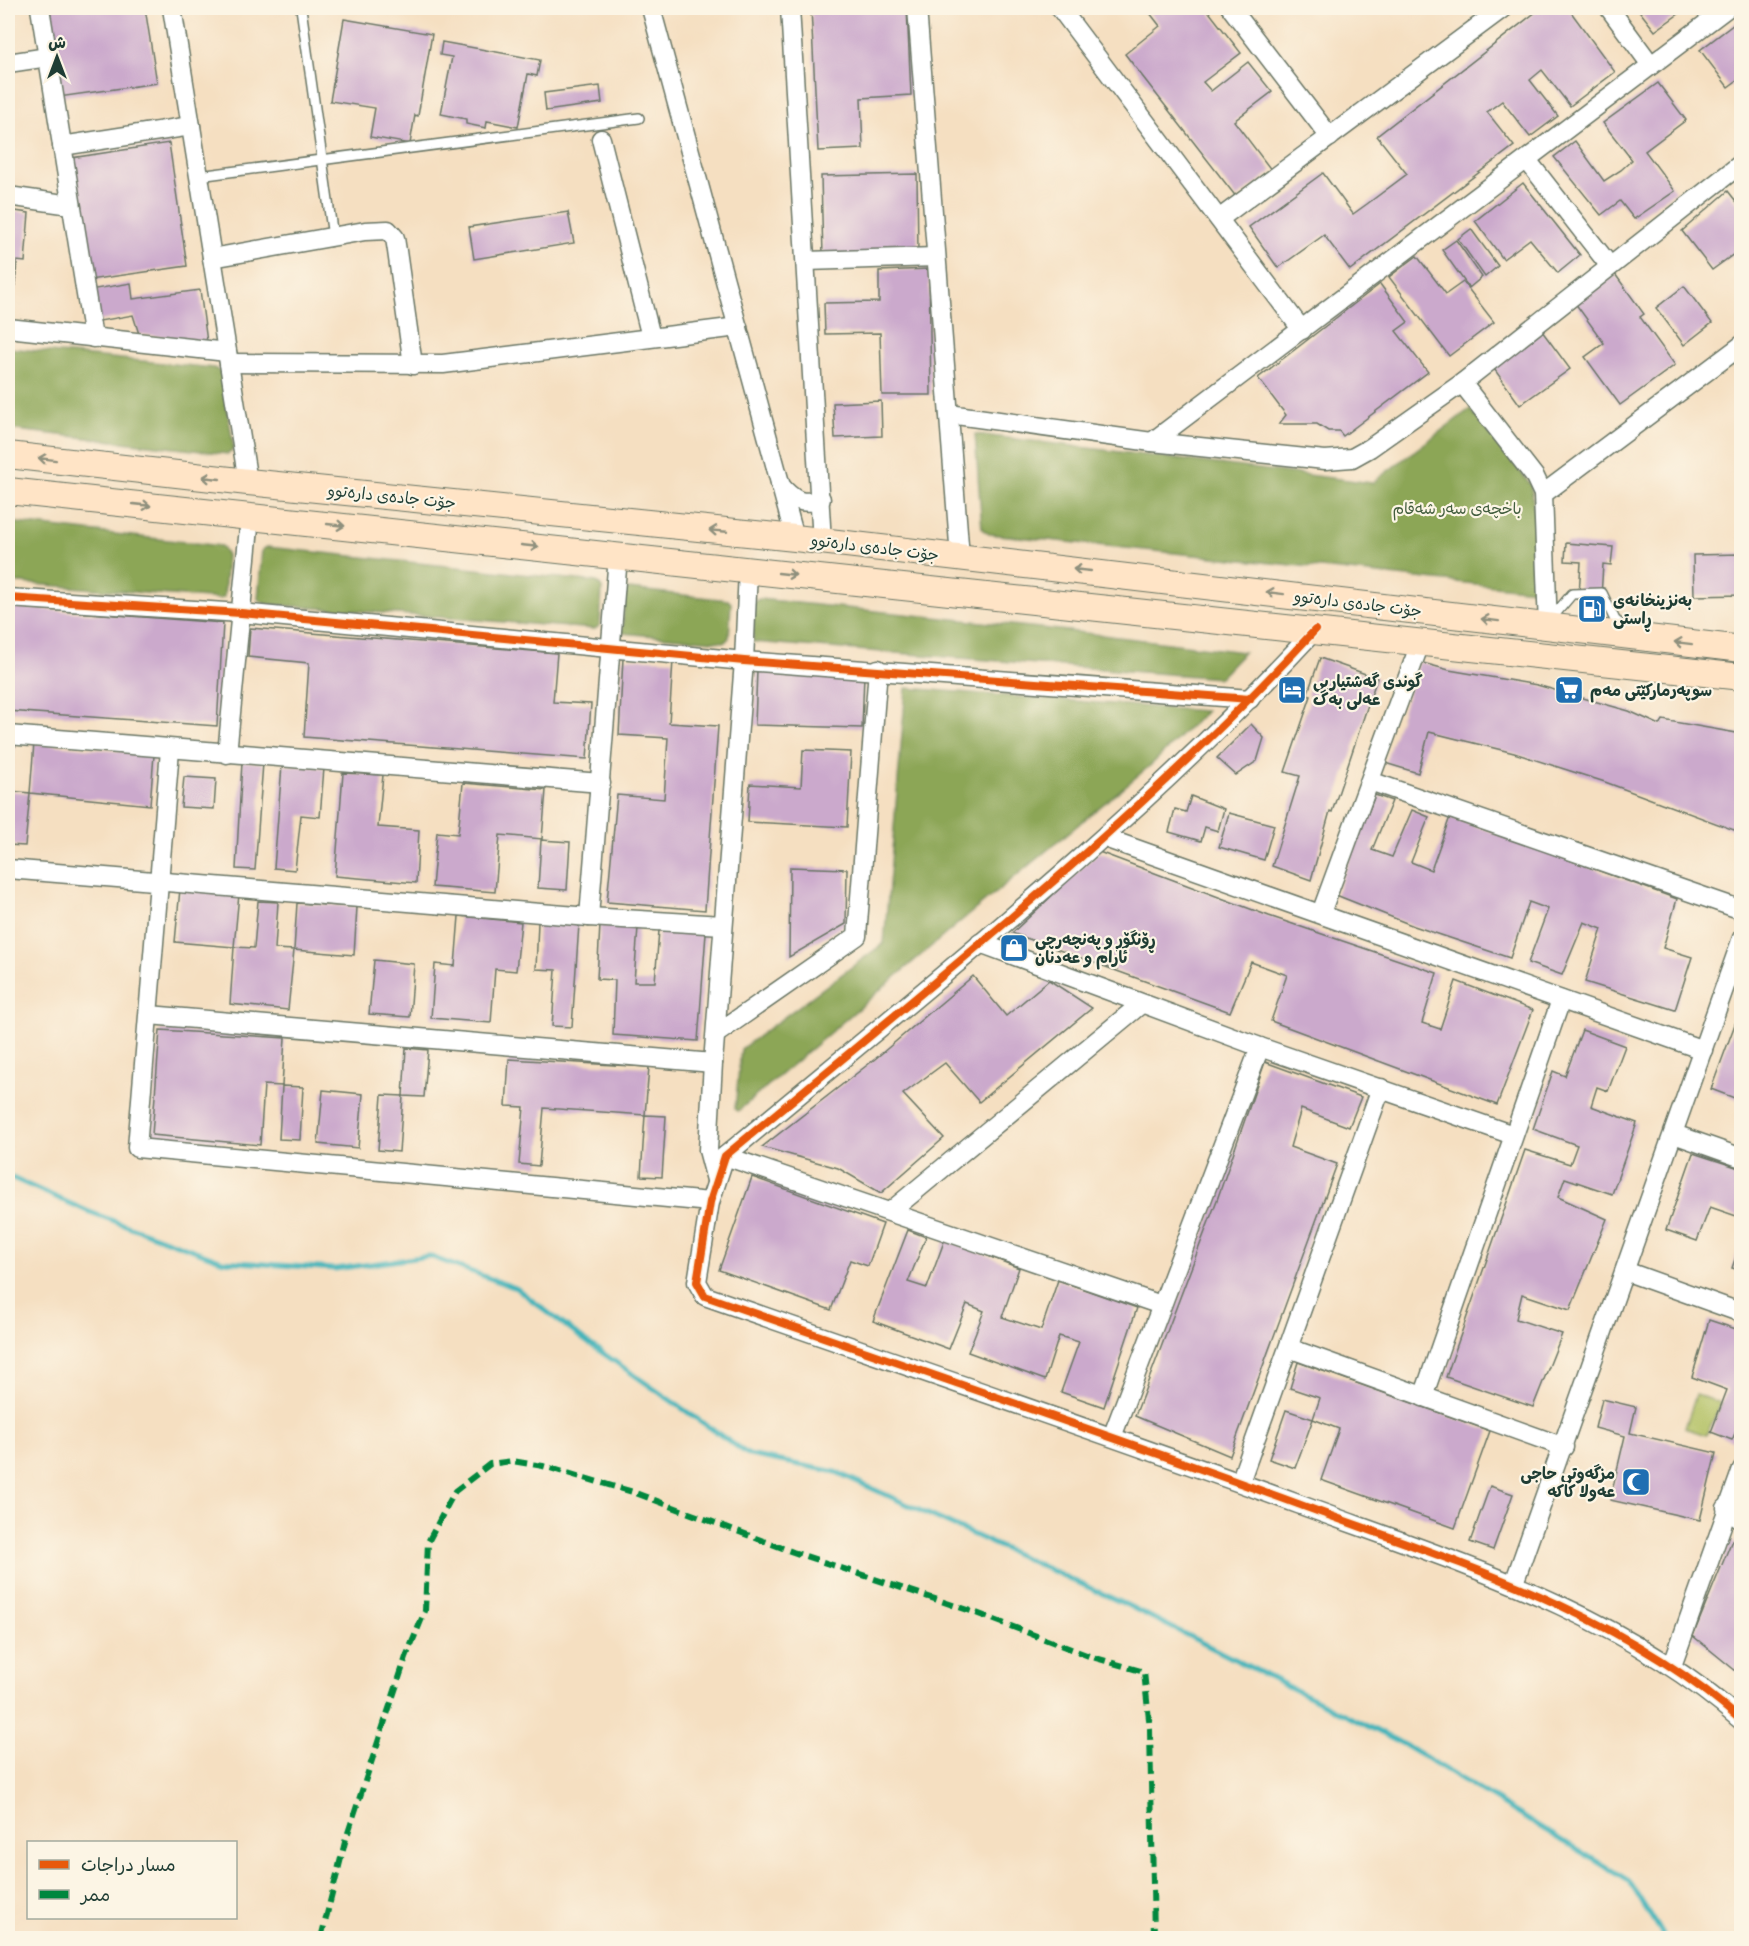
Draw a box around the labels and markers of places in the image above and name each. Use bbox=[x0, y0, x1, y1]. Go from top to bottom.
place label: بەنزینخانەی ڕاستی bbox=[1613, 590, 1692, 632]
fuel station icon: بەنزینخانەی ڕاستی bbox=[1576, 593, 1608, 625]
place label: گوندی گەشتیاریی عەلی بەگ bbox=[1313, 671, 1423, 710]
hotel icon: گوندی گەشتیاریی عەلی بەگ bbox=[1276, 674, 1308, 706]
supermarket icon: سوپەرمارکێتی مەم bbox=[1553, 674, 1585, 706]
place label: سوپەرمارکێتی مەم bbox=[1590, 680, 1712, 703]
place label: ڕۆنگۆڕ و پەنچەرچی ئارام و عەدنان bbox=[1035, 929, 1156, 970]
shop icon: ڕۆنگۆڕ و پەنچەرچی ئارام و عەدنان bbox=[998, 932, 1030, 964]
place label: مزگەوتی حاجی عەولا کاکە bbox=[1520, 1463, 1615, 1502]
mosque icon: مزگەوتی حاجی عەولا کاکە bbox=[1620, 1466, 1652, 1498]

